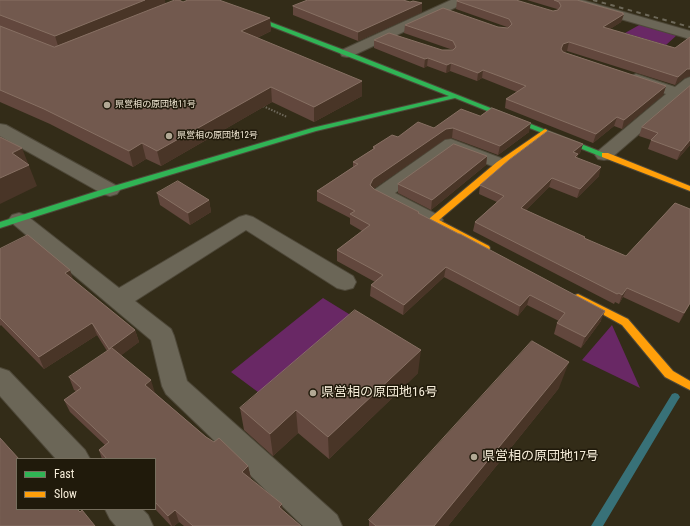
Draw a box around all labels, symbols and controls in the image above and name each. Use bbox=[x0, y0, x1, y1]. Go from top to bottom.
marker: 県営相の原団地11号 bbox=[102, 100, 112, 110]
place label: 県営相の原団地11号 bbox=[115, 100, 196, 110]
marker: 県営相の原団地12号 bbox=[164, 131, 174, 141]
place label: 県営相の原団地12号 bbox=[177, 131, 258, 141]
place label: 県営相の原団地16号 bbox=[321, 385, 438, 401]
marker: 県営相の原団地16号 bbox=[308, 388, 318, 398]
place label: 県営相の原団地17号 bbox=[482, 449, 599, 465]
marker: 県営相の原団地17号 bbox=[469, 452, 479, 462]
legend bbox=[16, 458, 156, 510]
text: Fast bbox=[54, 467, 74, 481]
text: Slow bbox=[54, 487, 77, 501]

